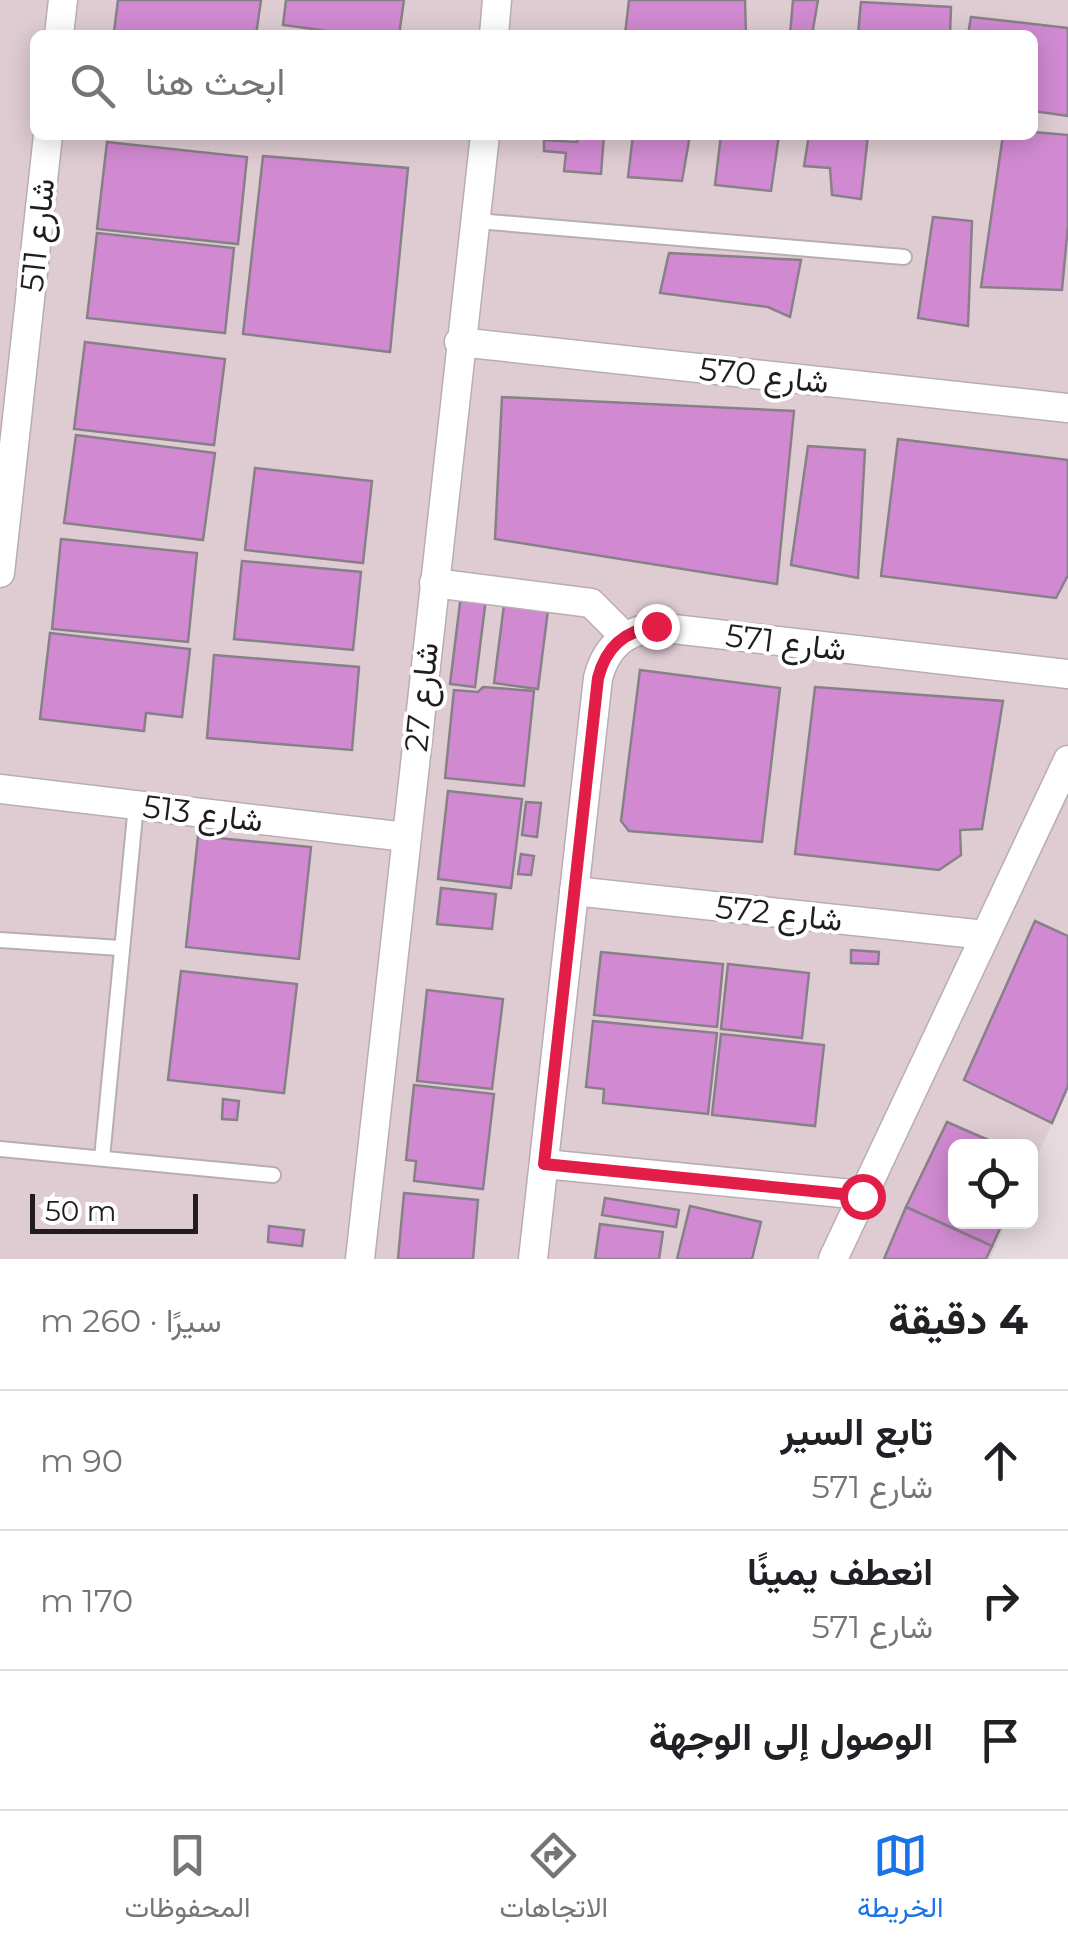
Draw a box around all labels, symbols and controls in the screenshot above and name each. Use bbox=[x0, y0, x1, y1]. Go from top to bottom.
search box bbox=[30, 30, 1038, 140]
icon: search bbox=[65, 58, 120, 113]
text: ابحث هنا bbox=[145, 58, 285, 105]
street label: شارع 511 bbox=[12, 176, 65, 294]
street label: شارع 570 bbox=[697, 349, 831, 404]
route end bbox=[634, 604, 680, 650]
street label: شارع 571 bbox=[723, 615, 848, 672]
street label: شارع 27 bbox=[396, 640, 449, 754]
street label: شارع 513 bbox=[140, 786, 265, 843]
street label: شارع 572 bbox=[713, 887, 844, 942]
map controls bbox=[948, 1139, 1038, 1229]
button: locate bbox=[948, 1139, 1038, 1229]
route start bbox=[840, 1174, 886, 1220]
scale bar bbox=[30, 1189, 198, 1234]
text: 50 m bbox=[45, 1194, 116, 1228]
text: 4 دقيقة bbox=[888, 1293, 1028, 1345]
text: سيرًا · 260 m bbox=[40, 1301, 222, 1340]
text: تابع السير bbox=[781, 1408, 933, 1455]
icon: ahead bbox=[973, 1433, 1028, 1488]
text: 90 m bbox=[40, 1441, 123, 1480]
text: شارع 571 bbox=[812, 1467, 933, 1506]
text: انعطف يمينًا bbox=[747, 1548, 933, 1595]
icon: right bbox=[973, 1573, 1028, 1628]
text: 170 m bbox=[40, 1581, 133, 1620]
text: شارع 571 bbox=[812, 1607, 933, 1646]
text: الوصول إلى الوجهة bbox=[649, 1713, 933, 1760]
icon: arrive bbox=[973, 1713, 1028, 1768]
tab: المحفوظات bbox=[124, 1828, 251, 1932]
tab: الاتجاهات bbox=[499, 1828, 608, 1932]
tab: الخريطة bbox=[857, 1828, 944, 1932]

